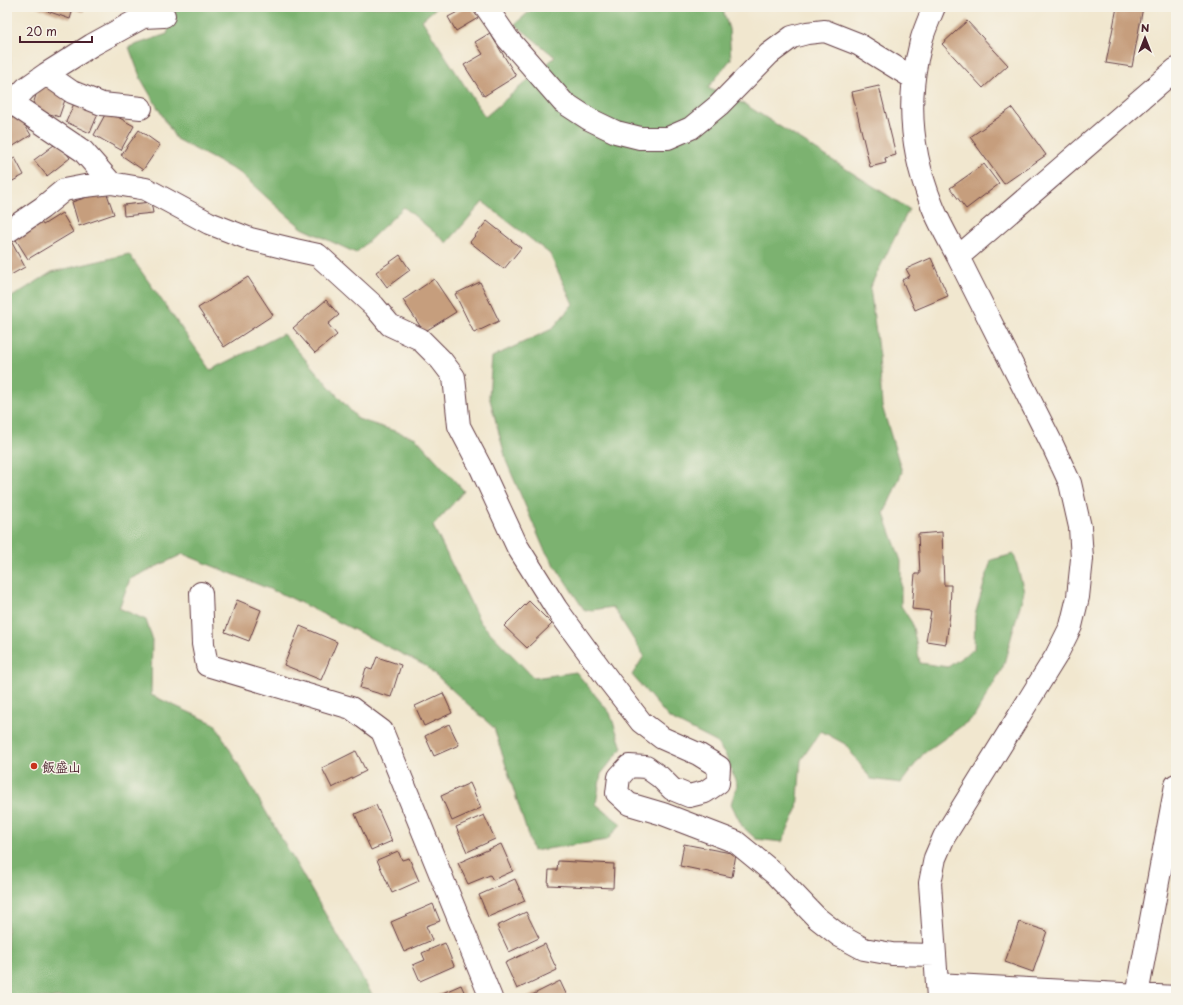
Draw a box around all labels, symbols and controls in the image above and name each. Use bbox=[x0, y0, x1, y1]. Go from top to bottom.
scale bar bbox=[20, 18, 92, 44]
north arrow bbox=[1125, 18, 1165, 58]
text: N bbox=[1141, 19, 1150, 36]
text: 20 m bbox=[26, 22, 57, 40]
place label: 飯盛山 bbox=[42, 757, 81, 776]
marker: 飯盛山 bbox=[29, 761, 39, 771]

